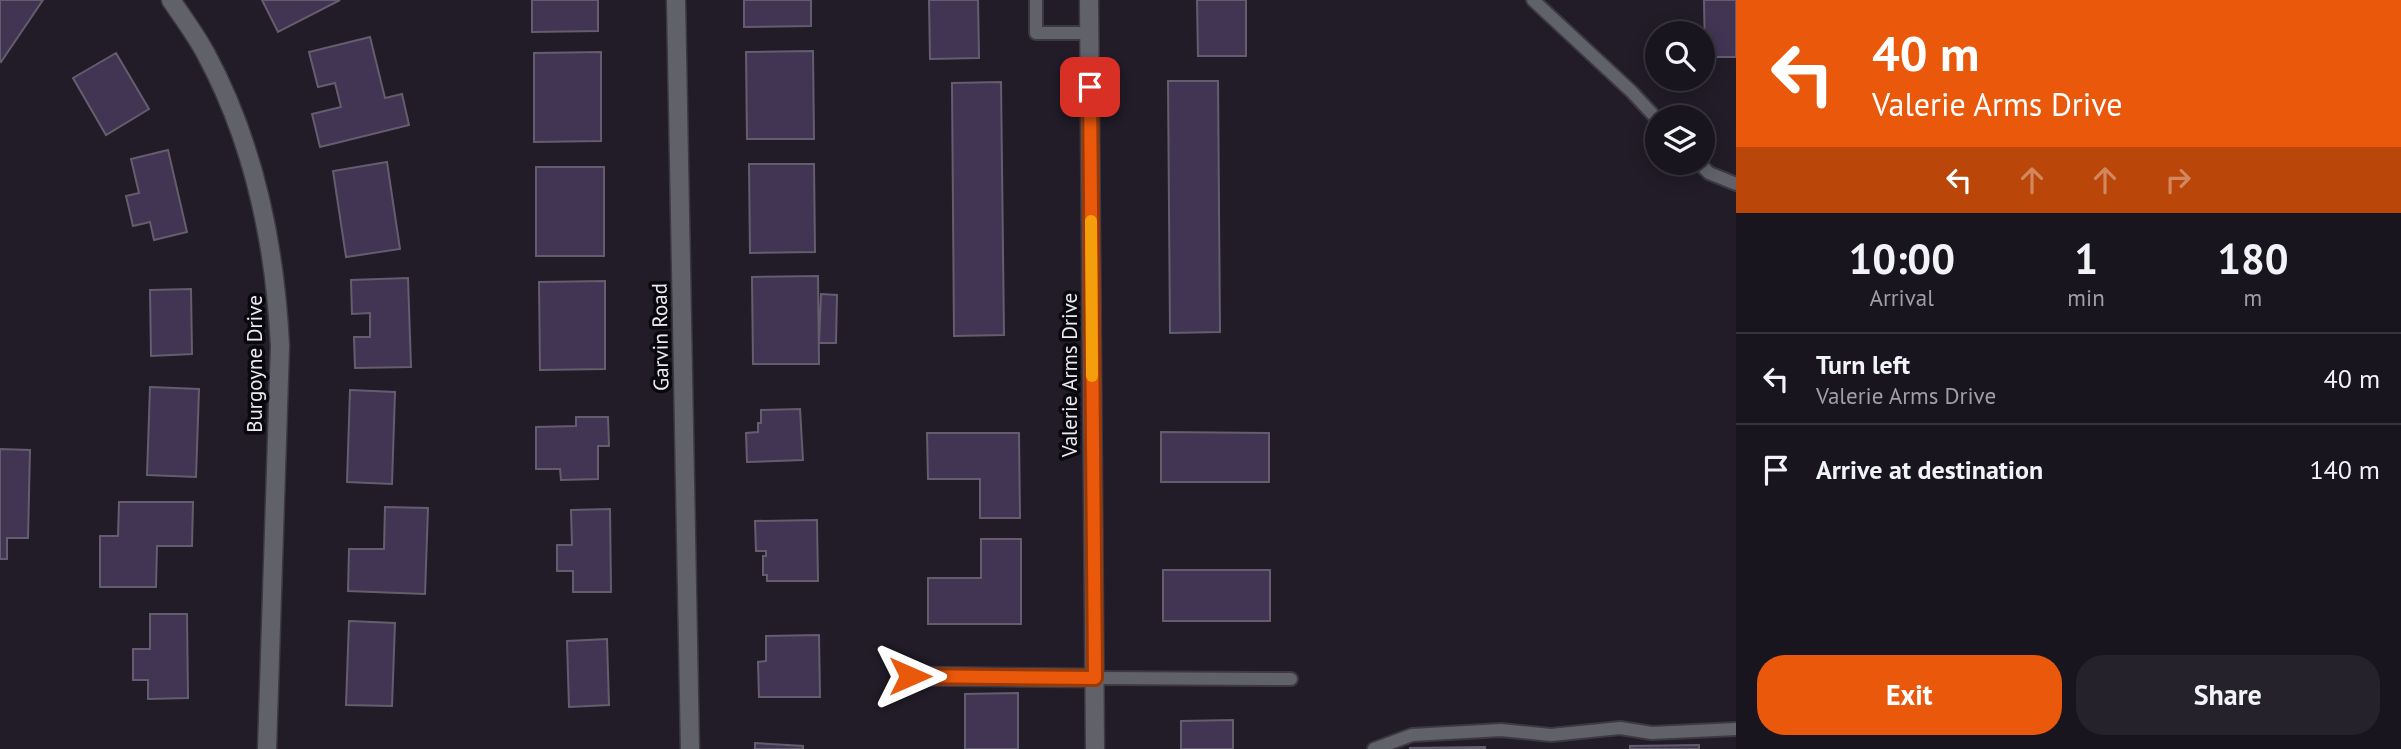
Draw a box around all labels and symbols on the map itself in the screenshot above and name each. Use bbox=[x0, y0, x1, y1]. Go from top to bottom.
pin bbox=[1060, 57, 1120, 117]
street label: Garvin Road bbox=[646, 283, 674, 391]
street label: Valerie Arms Drive bbox=[1056, 293, 1083, 458]
street label: Burgoyne Drive bbox=[241, 295, 268, 433]
position arrow bbox=[873, 639, 947, 713]

